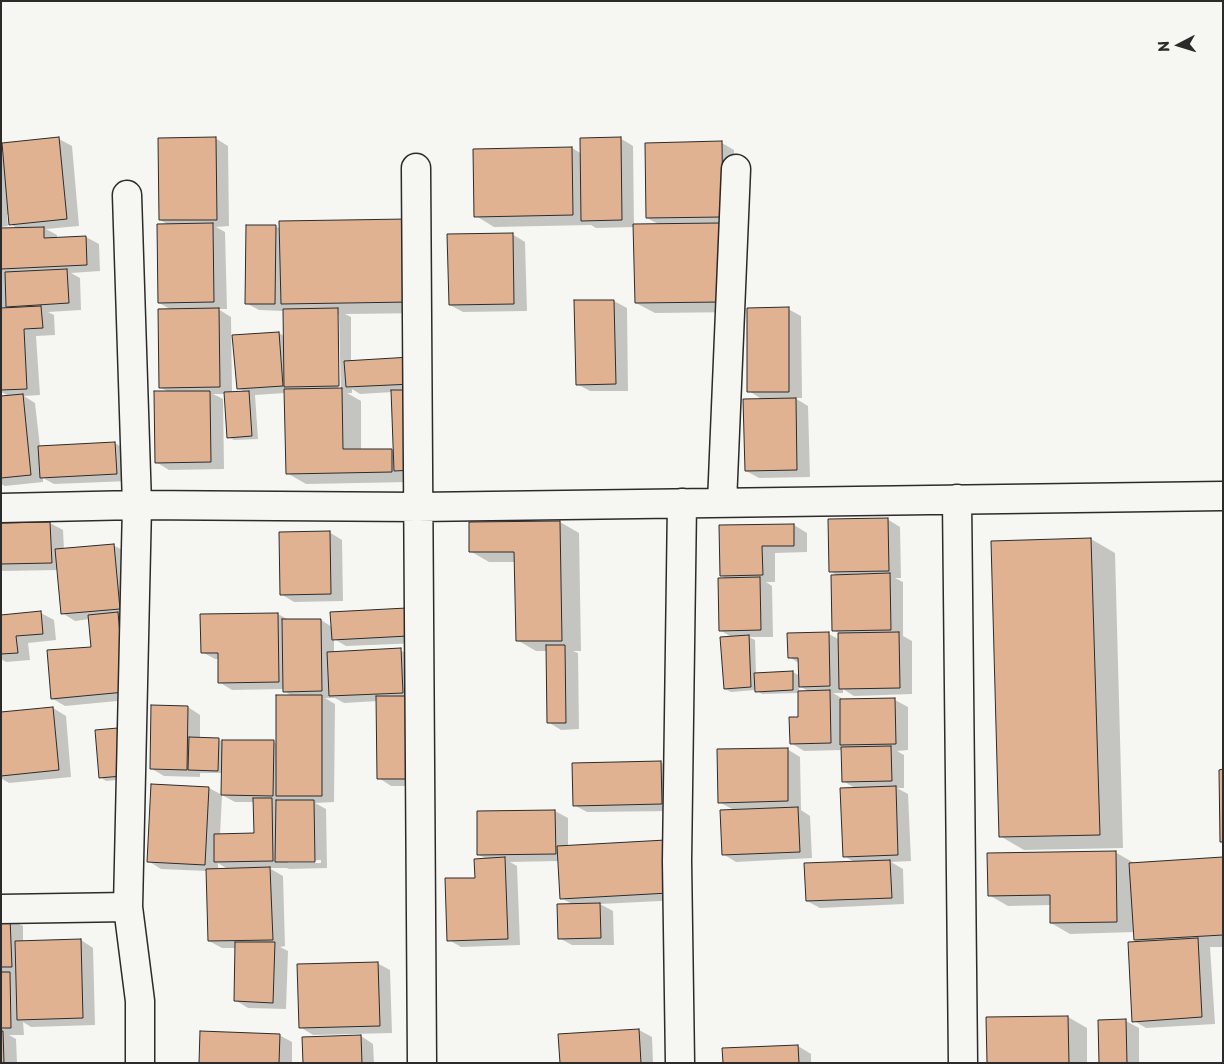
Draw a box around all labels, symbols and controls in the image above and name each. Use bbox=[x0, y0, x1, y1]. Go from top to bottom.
north arrow bbox=[1154, 20, 1204, 70]
text: N bbox=[1153, 40, 1175, 53]

